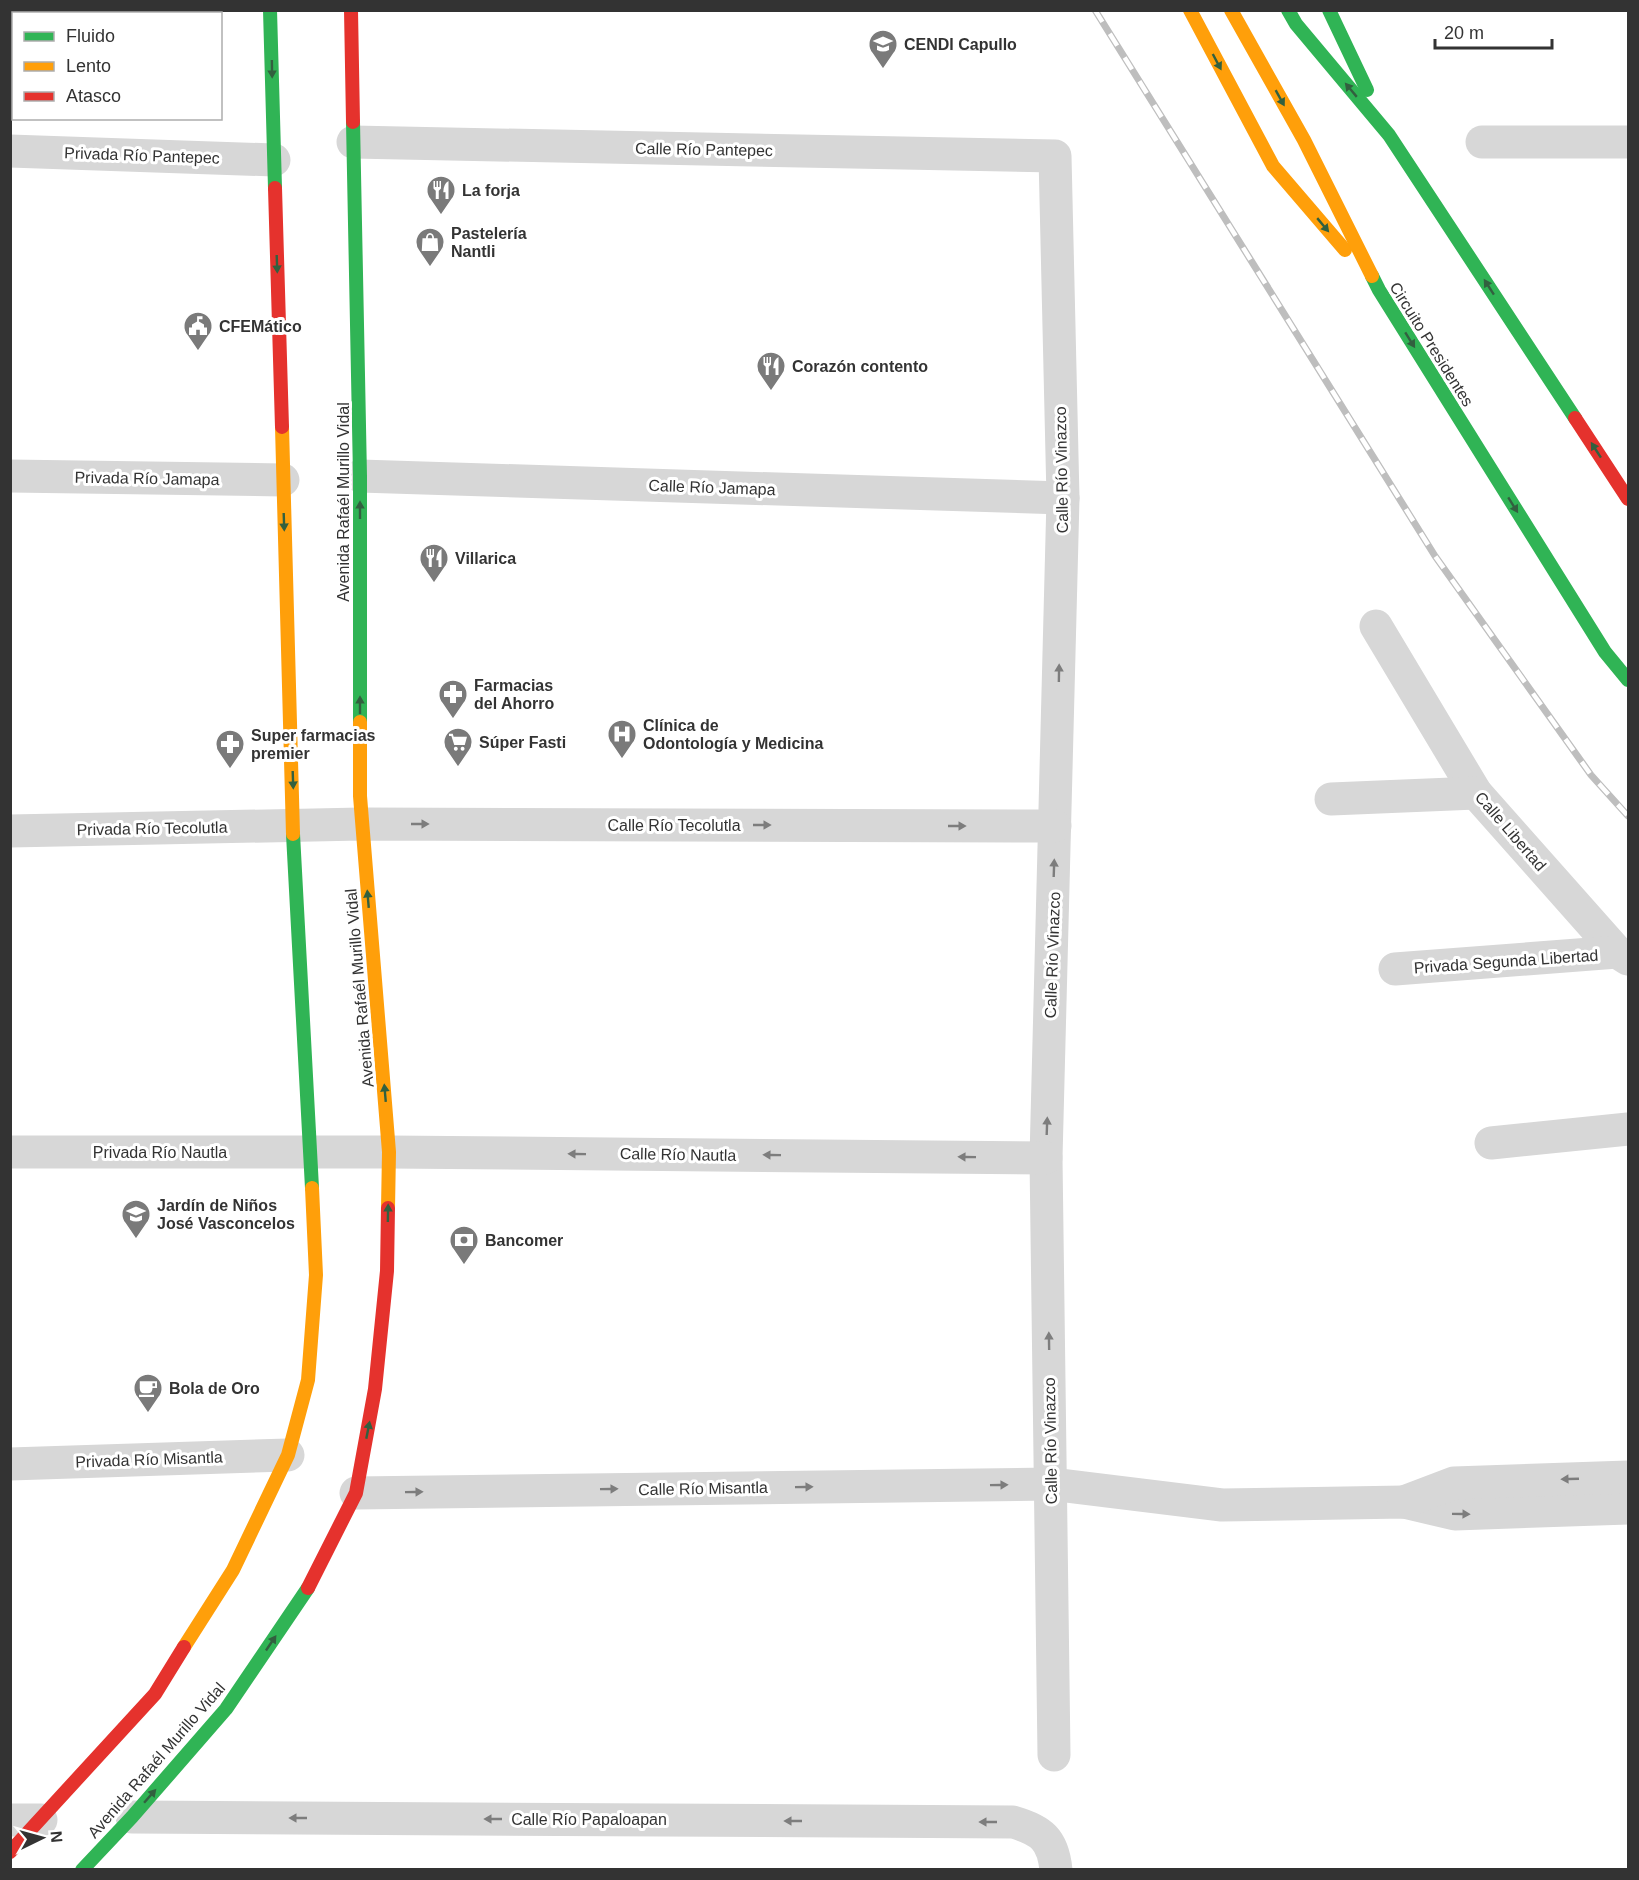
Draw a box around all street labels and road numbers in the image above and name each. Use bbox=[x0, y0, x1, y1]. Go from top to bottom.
street label: Calle Río Pantepec bbox=[635, 140, 773, 159]
street label: Privada Río Pantepec bbox=[64, 144, 220, 167]
street label: Circuito Presidentes bbox=[1386, 279, 1477, 409]
street label: Avenida Rafaél Murillo Vidal bbox=[335, 402, 352, 602]
street label: Calle Río Vinazco bbox=[1052, 406, 1071, 534]
street label: Privada Río Jamapa bbox=[74, 469, 220, 488]
street label: Calle Río Jamapa bbox=[648, 477, 776, 498]
street label: Calle Libertad bbox=[1472, 788, 1549, 874]
street label: Calle Río Tecolutla bbox=[607, 817, 741, 834]
street label: Privada Río Tecolutla bbox=[76, 819, 228, 838]
street label: Avenida Rafaél Murillo Vidal bbox=[342, 888, 377, 1088]
street label: Calle Río Vinazco bbox=[1042, 891, 1063, 1019]
street label: Privada Segunda Libertad bbox=[1413, 947, 1599, 976]
street label: Privada Río Nautla bbox=[93, 1144, 227, 1161]
street label: Calle Río Nautla bbox=[620, 1145, 736, 1164]
street label: Calle Río Vinazco bbox=[1041, 1377, 1060, 1505]
street label: Privada Río Misantla bbox=[75, 1448, 223, 1471]
street label: Calle Río Misantla bbox=[638, 1479, 768, 1498]
street label: Avenida Rafaél Murillo Vidal bbox=[85, 1679, 228, 1841]
street label: Calle Río Papaloapan bbox=[511, 1811, 667, 1828]

